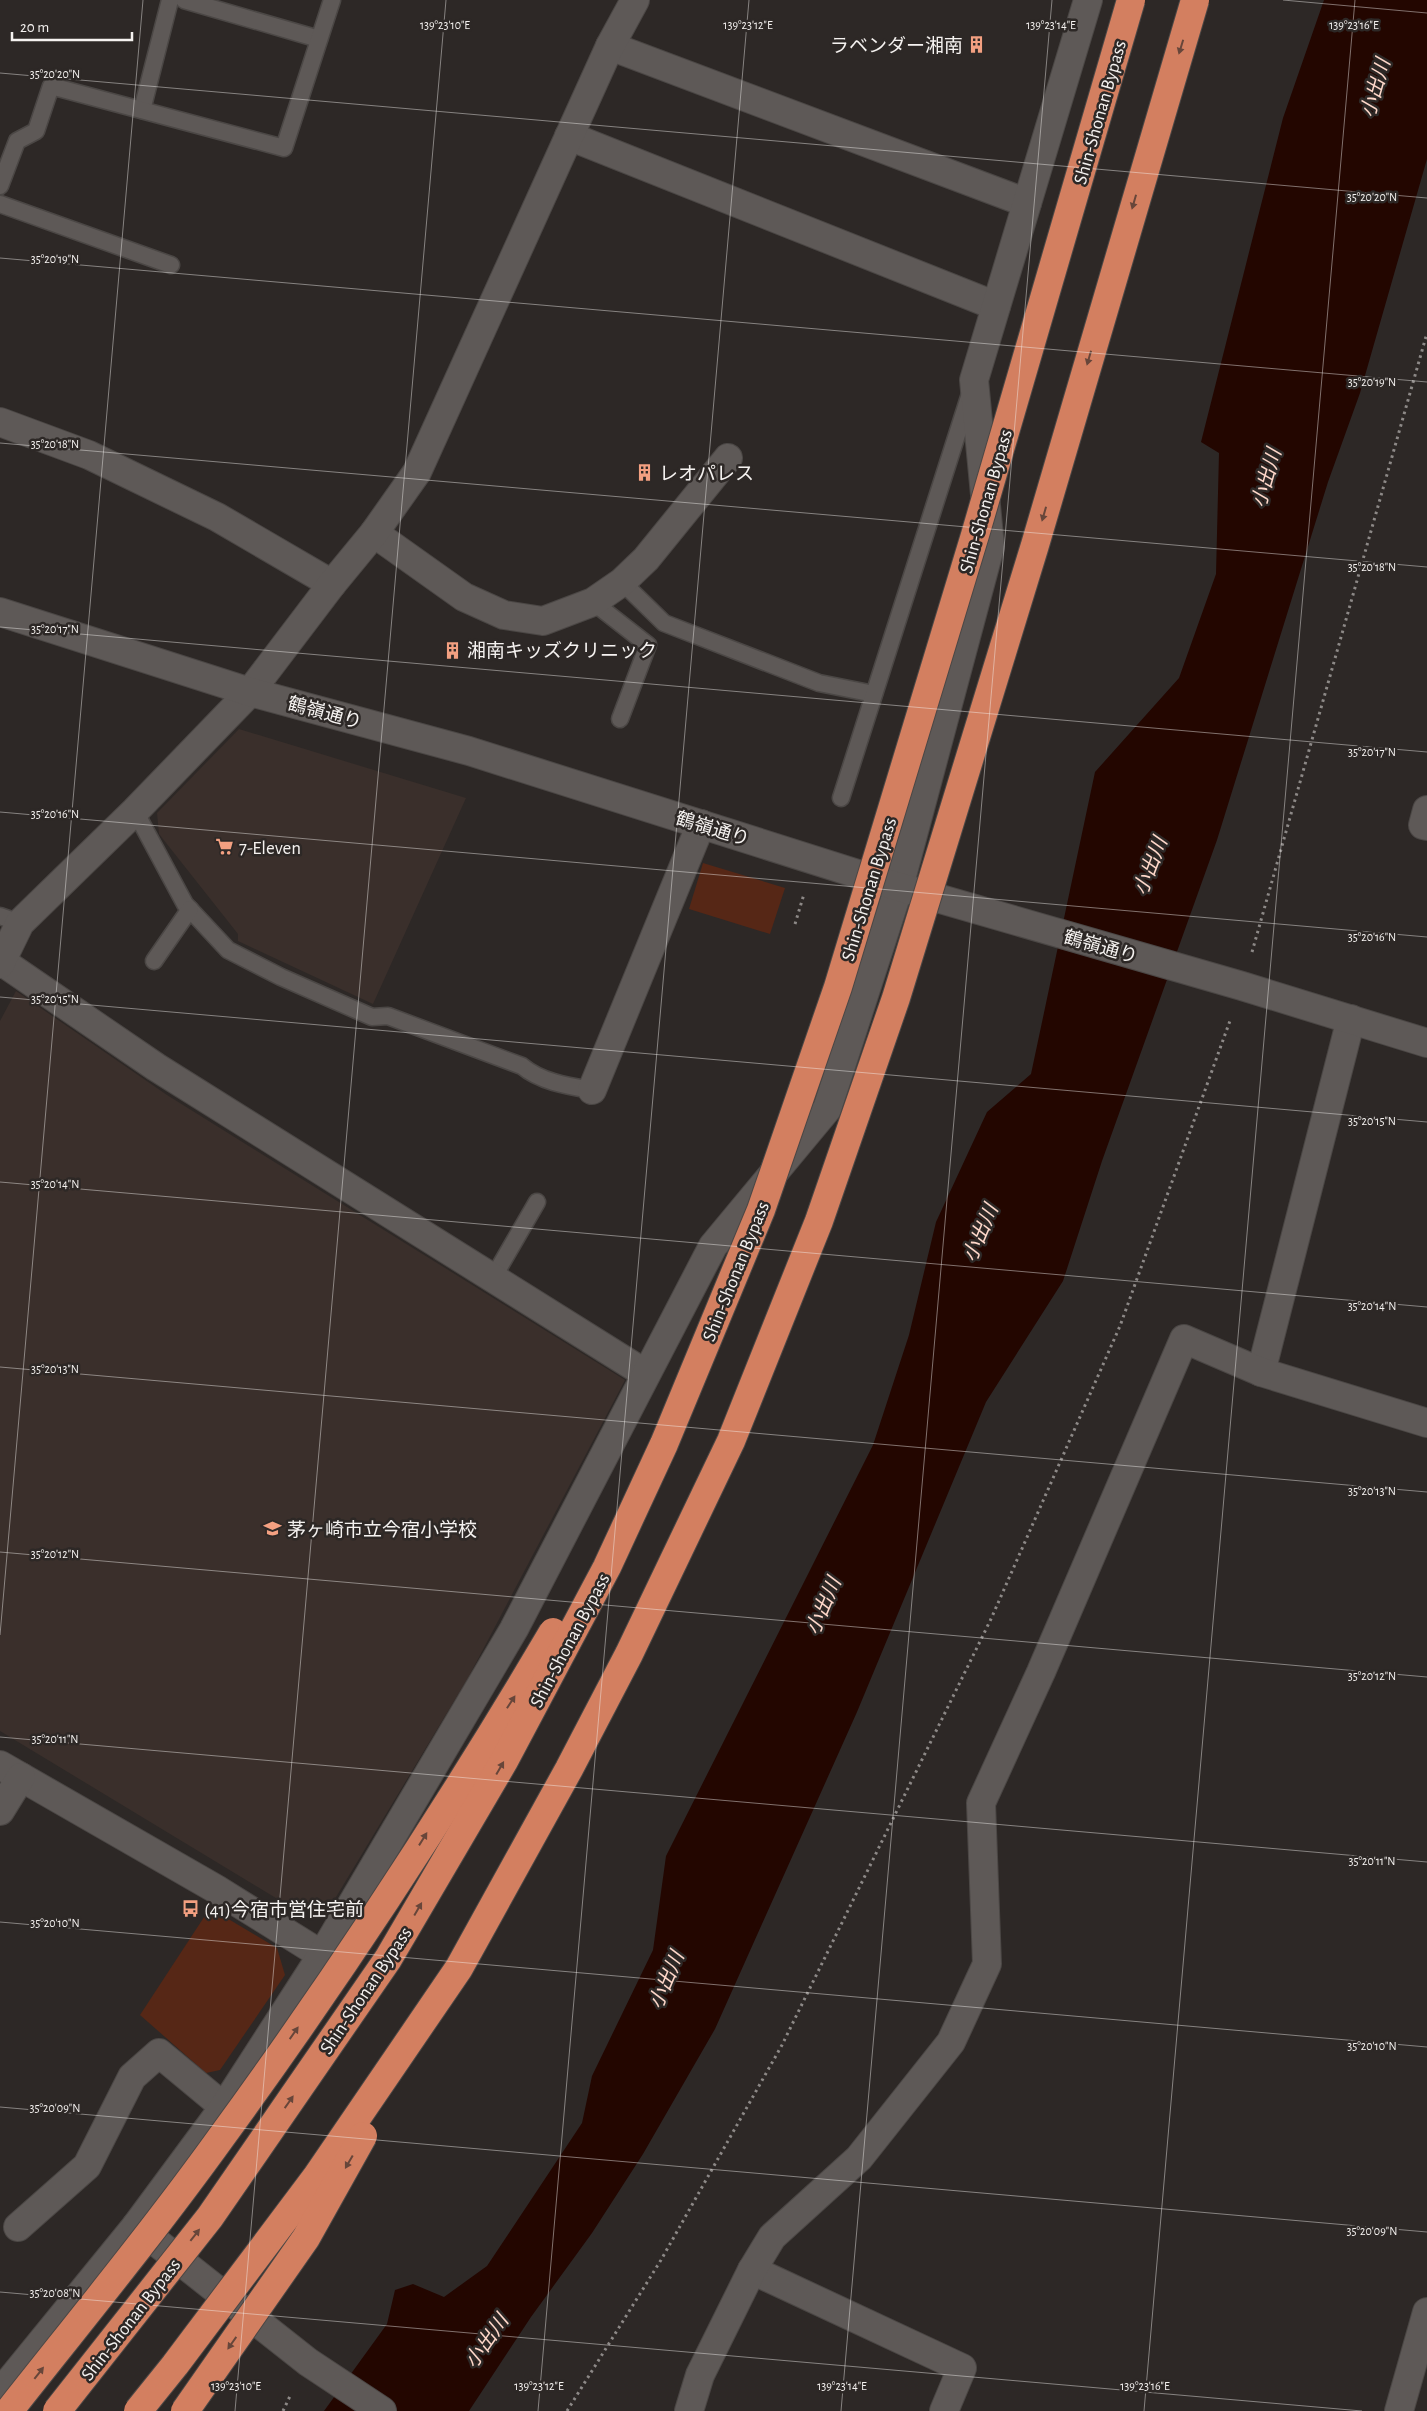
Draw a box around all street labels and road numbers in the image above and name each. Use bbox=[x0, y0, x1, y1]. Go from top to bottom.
street label: Shin-Shonan Bypass bbox=[1071, 38, 1130, 187]
street label: Shin-Shonan Bypass bbox=[957, 427, 1016, 576]
street label: 鶴嶺通り bbox=[285, 693, 364, 732]
street label: 鶴嶺通り bbox=[673, 807, 752, 850]
street label: Shin-Shonan Bypass bbox=[839, 815, 900, 963]
street label: 鶴嶺通り bbox=[1061, 926, 1140, 967]
street label: Shin-Shonan Bypass bbox=[700, 1199, 773, 1344]
street label: Shin-Shonan Bypass bbox=[527, 1571, 614, 1711]
street label: Shin-Shonan Bypass bbox=[317, 1924, 416, 2058]
street label: Shin-Shonan Bypass bbox=[78, 2255, 184, 2384]

